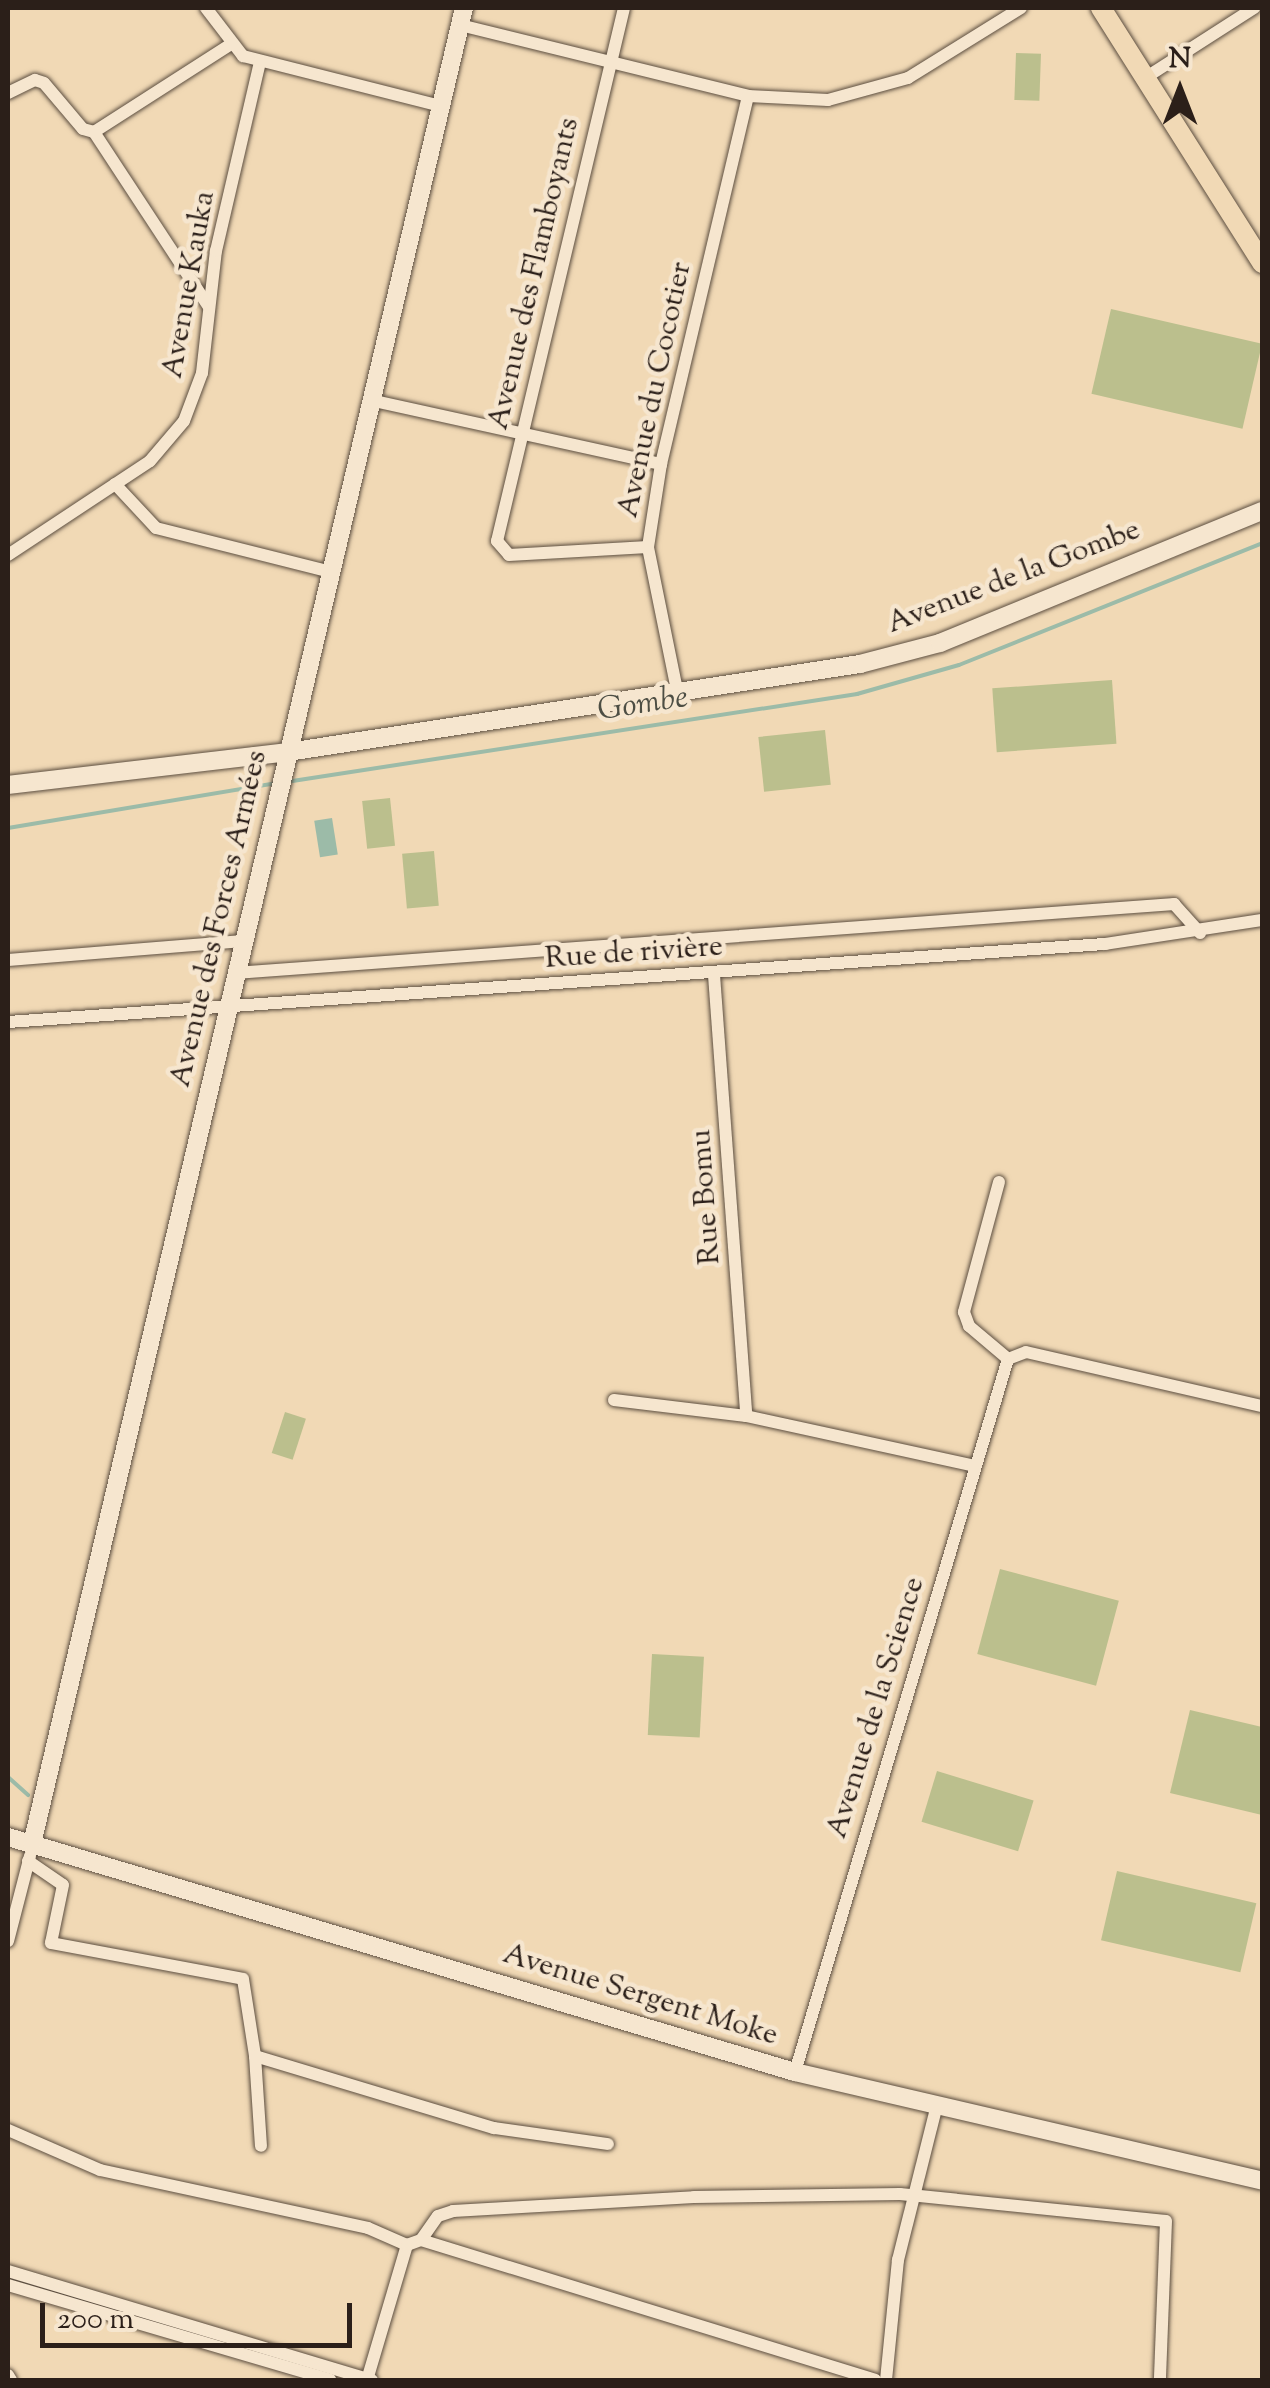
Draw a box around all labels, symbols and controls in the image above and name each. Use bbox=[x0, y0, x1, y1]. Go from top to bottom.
north arrow bbox=[1130, 40, 1230, 140]
text: N bbox=[1169, 40, 1191, 80]
street label: Avenue des Flamboyants bbox=[482, 115, 588, 433]
street label: Avenue Kauka bbox=[156, 189, 224, 381]
street label: Avenue du Cocotier bbox=[611, 259, 701, 521]
street label: Avenue de la Gombe bbox=[882, 513, 1146, 643]
water label: Gombe bbox=[595, 679, 691, 731]
street label: Avenue des Forces Armées bbox=[164, 747, 276, 1091]
street label: Rue de rivière bbox=[544, 930, 724, 978]
street label: Rue Bomu bbox=[684, 1128, 730, 1266]
street label: Avenue de la Science bbox=[820, 1573, 934, 1843]
street label: Avenue Sergent Moke bbox=[498, 1937, 782, 2055]
scale bar bbox=[45, 2283, 358, 2345]
text: 200 m bbox=[57, 2299, 134, 2342]

